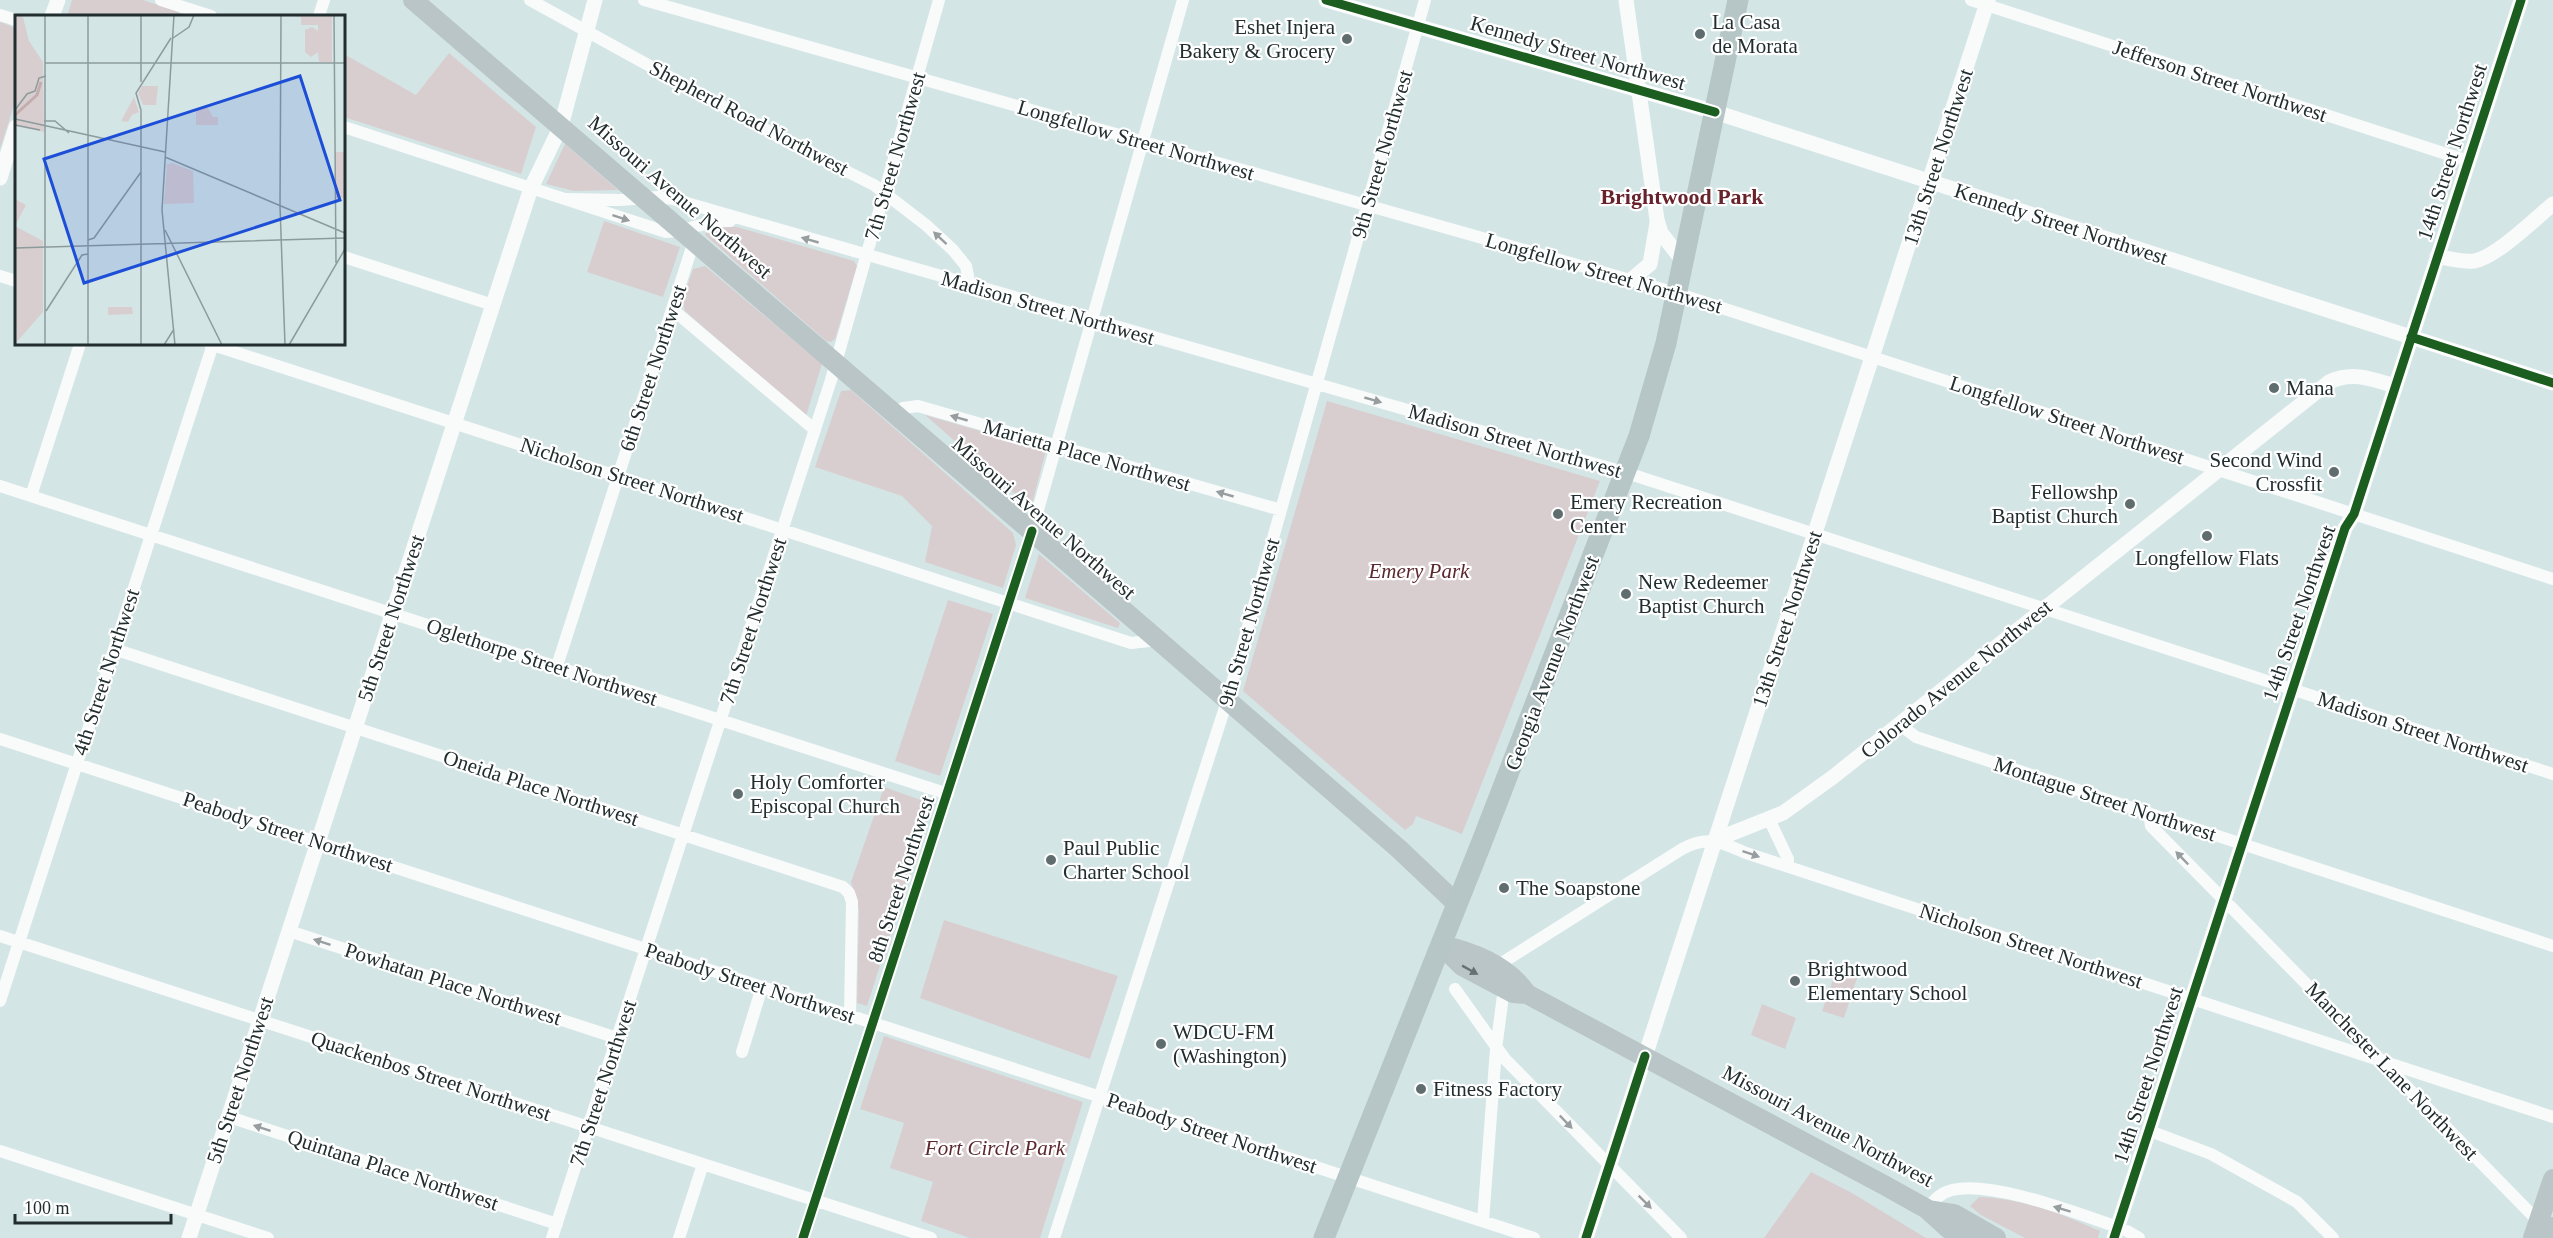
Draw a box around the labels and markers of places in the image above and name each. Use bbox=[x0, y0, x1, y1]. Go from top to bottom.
place label: La Casa de Morata bbox=[1712, 10, 1798, 58]
place label: Eshet Injera Bakery & Grocery bbox=[1179, 15, 1336, 63]
marker: La Casa de Morata bbox=[1693, 27, 1707, 41]
marker: Eshet Injera Bakery & Grocery bbox=[1340, 32, 1354, 46]
place label: Mana bbox=[2286, 376, 2334, 400]
marker: Mana bbox=[2267, 381, 2281, 395]
place label: Second Wind Crossfit bbox=[2209, 448, 2322, 496]
marker: Second Wind Crossfit bbox=[2327, 465, 2341, 479]
place label: Fellowshp Baptist Church bbox=[1991, 480, 2118, 528]
place label: Emery Recreation Center bbox=[1570, 490, 1723, 538]
marker: Fellowshp Baptist Church bbox=[2123, 497, 2137, 511]
marker: Emery Recreation Center bbox=[1551, 507, 1565, 521]
marker: Longfellow Flats bbox=[2200, 529, 2214, 543]
place label: Longfellow Flats bbox=[2135, 546, 2279, 570]
place label: New Redeemer Baptist Church bbox=[1638, 570, 1768, 618]
marker: New Redeemer Baptist Church bbox=[1619, 587, 1633, 601]
place label: Holy Comforter Episcopal Church bbox=[750, 770, 900, 818]
marker: Holy Comforter Episcopal Church bbox=[731, 787, 745, 801]
place label: Paul Public Charter School bbox=[1063, 836, 1190, 884]
marker: Paul Public Charter School bbox=[1044, 853, 1058, 867]
place label: The Soapstone bbox=[1516, 876, 1640, 900]
marker: The Soapstone bbox=[1497, 881, 1511, 895]
place label: Brightwood Elementary School bbox=[1807, 957, 1968, 1005]
marker: Brightwood Elementary School bbox=[1788, 974, 1802, 988]
place label: WDCU-FM (Washington) bbox=[1173, 1020, 1287, 1068]
marker: WDCU-FM (Washington) bbox=[1154, 1037, 1168, 1051]
place label: Fitness Factory bbox=[1433, 1077, 1562, 1101]
marker: Fitness Factory bbox=[1414, 1082, 1428, 1096]

